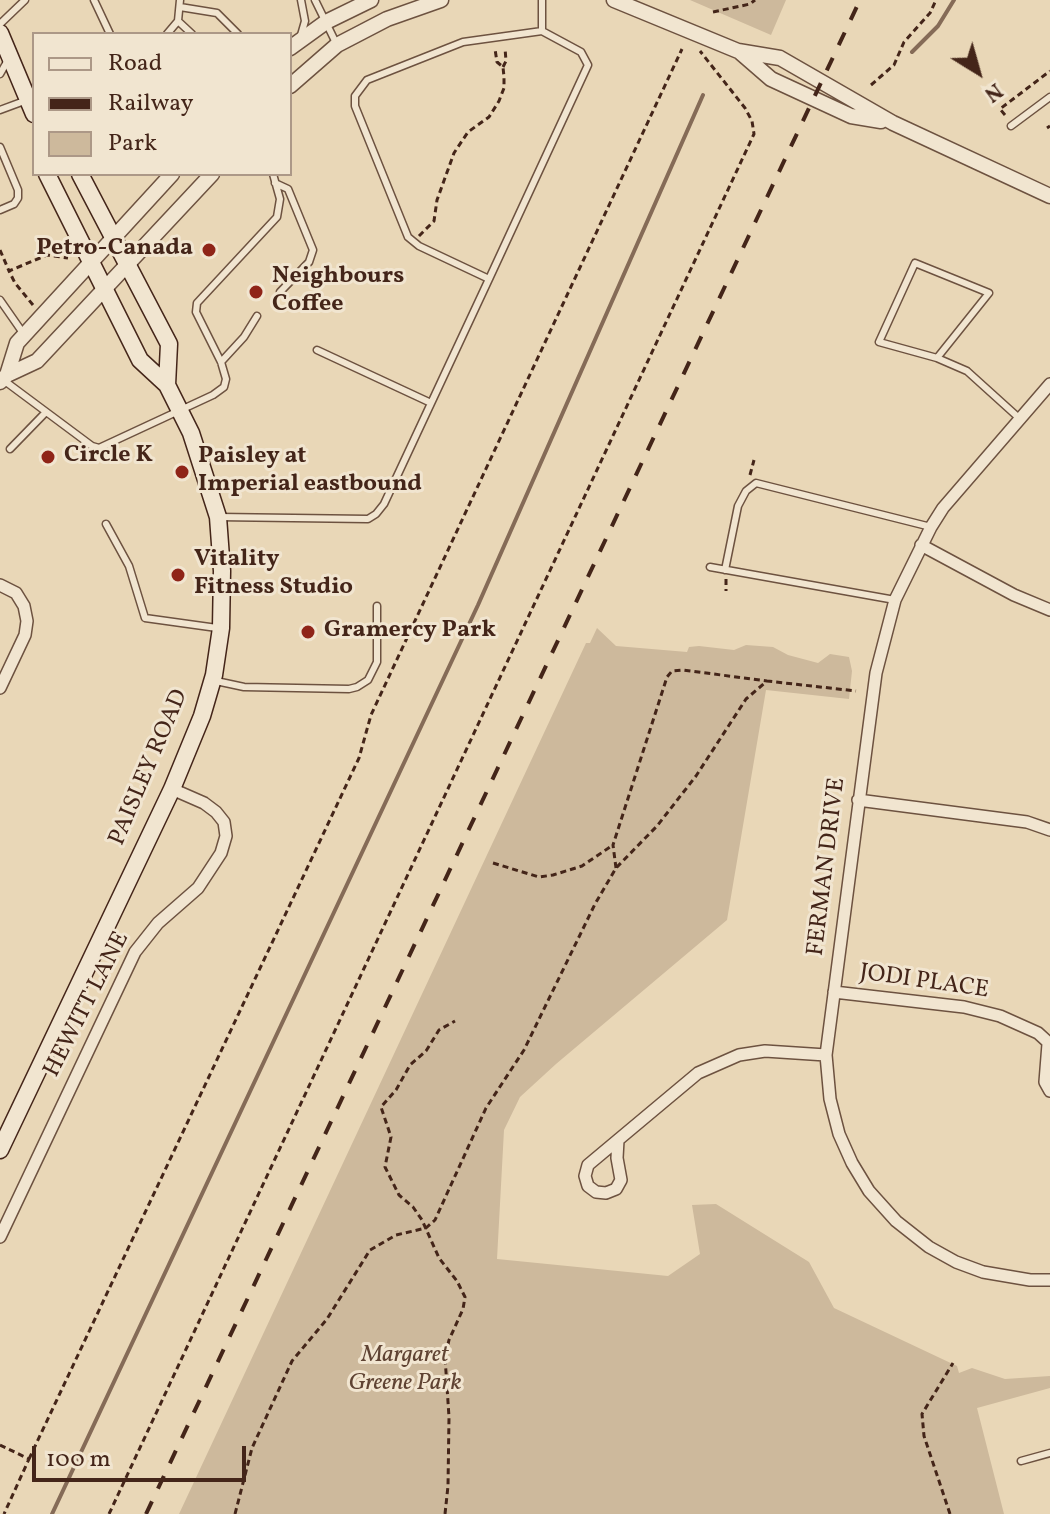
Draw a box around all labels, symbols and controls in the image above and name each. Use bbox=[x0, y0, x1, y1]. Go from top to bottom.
legend bbox=[32, 32, 292, 176]
north arrow bbox=[938, 32, 1018, 112]
text: Road bbox=[108, 47, 162, 81]
text: N bbox=[977, 74, 1008, 109]
text: Railway bbox=[108, 87, 194, 121]
text: Park bbox=[108, 127, 157, 161]
place label: Petro-Canada bbox=[36, 236, 193, 264]
marker: Petro-Canada bbox=[200, 241, 218, 259]
place label: Neighbours Coffee bbox=[272, 264, 404, 320]
marker: Neighbours Coffee bbox=[247, 283, 265, 301]
place label: Circle K bbox=[64, 443, 153, 471]
place label: Paisley at Imperial eastbound bbox=[198, 444, 422, 500]
marker: Circle K bbox=[39, 448, 57, 466]
marker: Paisley at Imperial eastbound bbox=[173, 463, 191, 481]
place label: Vitality Fitness Studio bbox=[194, 547, 353, 603]
marker: Vitality Fitness Studio bbox=[169, 566, 187, 584]
place label: Gramercy Park bbox=[324, 618, 496, 646]
marker: Gramercy Park bbox=[299, 623, 317, 641]
street label: PAISLEY ROAD bbox=[104, 686, 196, 850]
street label: FERMAN DRIVE bbox=[803, 776, 853, 958]
street label: HEWITT LANE bbox=[39, 928, 137, 1082]
street label: JODI PLACE bbox=[858, 960, 990, 1006]
park label: Margaret Greene Park bbox=[349, 1343, 461, 1399]
scale bar bbox=[36, 1430, 250, 1480]
text: 100 m bbox=[46, 1443, 111, 1477]

